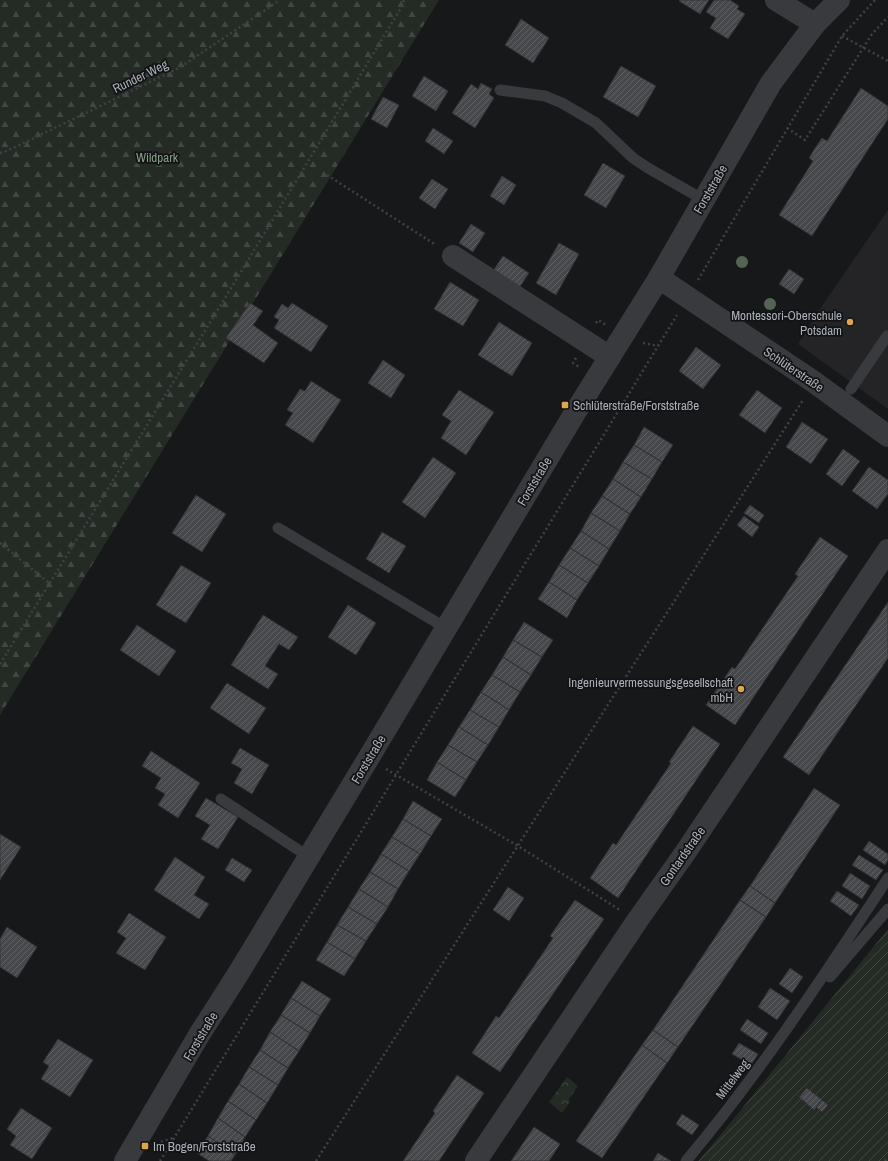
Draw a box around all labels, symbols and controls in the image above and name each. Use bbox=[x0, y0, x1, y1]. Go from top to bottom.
street label: Runder Weg bbox=[110, 56, 171, 97]
park label: Wildpark bbox=[136, 149, 179, 166]
street label: Forststraße bbox=[690, 162, 731, 217]
place label: Montessori-Oberschule Potsdam bbox=[731, 307, 842, 339]
marker: Montessori-Oberschule Potsdam bbox=[845, 317, 855, 327]
street label: Schlüterstraße bbox=[760, 343, 827, 396]
place label: Schlüterstraße/Forststraße bbox=[573, 397, 699, 414]
marker: Schlüterstraße/Forststraße bbox=[560, 400, 570, 410]
street label: Forststraße bbox=[513, 454, 556, 509]
place label: Ingenieurvermessungsgesellschaft mbH bbox=[568, 674, 733, 706]
marker: Ingenieurvermessungsgesellschaft mbH bbox=[736, 684, 746, 694]
street label: Forststraße bbox=[347, 732, 390, 787]
street label: Gontardstraße bbox=[656, 823, 709, 889]
street label: Forststraße bbox=[179, 1009, 222, 1064]
street label: Mittelweg bbox=[712, 1056, 753, 1103]
place label: Im Bogen/Forststraße bbox=[153, 1138, 256, 1155]
marker: Im Bogen/Forststraße bbox=[140, 1141, 150, 1151]

